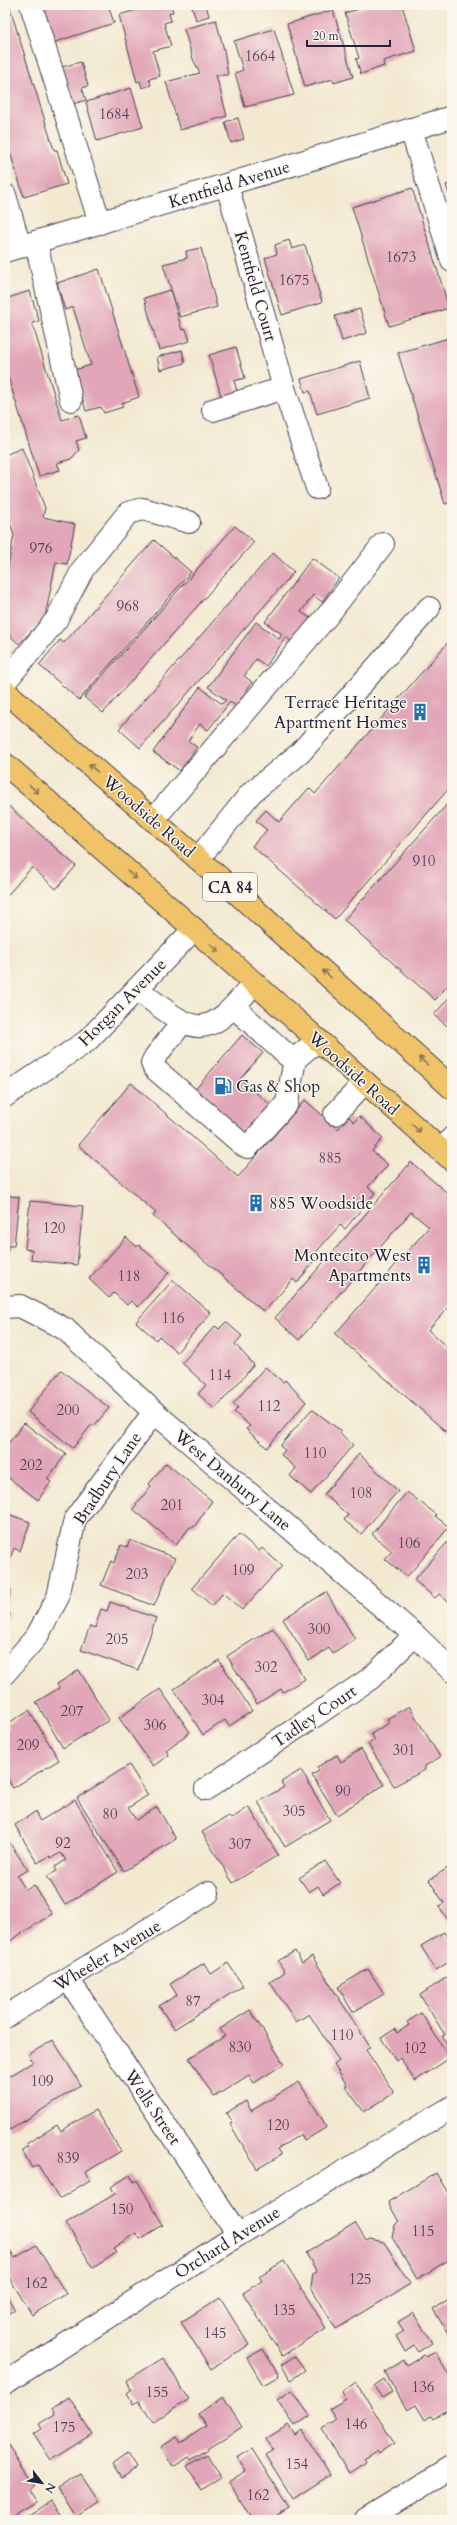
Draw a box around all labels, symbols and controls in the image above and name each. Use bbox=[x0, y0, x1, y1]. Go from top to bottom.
scale bar bbox=[307, 22, 390, 48]
text: 20 m bbox=[313, 28, 340, 44]
house number: 1664 bbox=[245, 46, 276, 66]
house number: 1684 bbox=[99, 104, 130, 124]
street label: Kentfield Avenue bbox=[166, 155, 293, 214]
street label: Kentfield Court bbox=[229, 228, 282, 345]
house number: 1673 bbox=[386, 247, 416, 267]
house number: 1675 bbox=[279, 270, 309, 290]
house number: 976 bbox=[29, 538, 53, 558]
house number: 968 bbox=[116, 596, 140, 616]
place label: Terrace Heritage Apartment Homes bbox=[274, 691, 407, 734]
building icon: Terrace Heritage Apartment Homes bbox=[410, 702, 430, 722]
one-way arrow bbox=[88, 763, 98, 772]
street label: Woodside Road bbox=[97, 769, 200, 863]
one-way arrow bbox=[29, 785, 40, 794]
house number: 910 bbox=[412, 851, 436, 871]
one-way arrow bbox=[127, 870, 137, 879]
road number: CA 84 bbox=[203, 873, 257, 901]
one-way arrow bbox=[210, 943, 220, 952]
street label: Horgan Avenue bbox=[73, 953, 171, 1051]
one-way arrow bbox=[321, 970, 332, 979]
street label: Woodside Road bbox=[302, 1026, 404, 1121]
one-way arrow bbox=[418, 1057, 428, 1066]
place label: Gas & Shop bbox=[236, 1075, 320, 1098]
fuel station icon: Gas & Shop bbox=[213, 1076, 233, 1096]
one-way arrow bbox=[410, 1124, 421, 1133]
house number: 885 bbox=[318, 1148, 342, 1168]
place label: 885 Woodside bbox=[269, 1192, 373, 1215]
building icon: 885 Woodside bbox=[246, 1193, 266, 1213]
house number: 120 bbox=[42, 1218, 66, 1238]
place label: Montecito West Apartments bbox=[294, 1244, 412, 1287]
building icon: Montecito West Apartments bbox=[414, 1255, 434, 1275]
house number: 118 bbox=[117, 1266, 141, 1286]
house number: 116 bbox=[161, 1308, 185, 1328]
house number: 114 bbox=[208, 1365, 232, 1385]
house number: 112 bbox=[257, 1396, 281, 1416]
house number: 200 bbox=[56, 1400, 80, 1420]
street label: West Danbury Lane bbox=[169, 1424, 296, 1536]
street label: Bradbury Lane bbox=[68, 1427, 147, 1529]
house number: 110 bbox=[303, 1443, 327, 1463]
house number: 202 bbox=[19, 1455, 43, 1475]
house number: 108 bbox=[349, 1483, 373, 1503]
house number: 201 bbox=[160, 1495, 184, 1515]
house number: 106 bbox=[397, 1533, 421, 1553]
house number: 109 bbox=[231, 1560, 255, 1580]
house number: 203 bbox=[125, 1564, 149, 1584]
house number: 300 bbox=[307, 1619, 331, 1639]
house number: 205 bbox=[105, 1629, 129, 1649]
house number: 302 bbox=[254, 1657, 278, 1677]
street label: Tadley Court bbox=[267, 1679, 362, 1753]
house number: 304 bbox=[201, 1690, 225, 1710]
house number: 207 bbox=[60, 1701, 84, 1721]
house number: 306 bbox=[143, 1715, 167, 1735]
house number: 209 bbox=[16, 1735, 40, 1755]
house number: 301 bbox=[392, 1740, 416, 1760]
house number: 90 bbox=[335, 1781, 351, 1801]
house number: 305 bbox=[282, 1801, 306, 1821]
house number: 80 bbox=[102, 1804, 118, 1824]
house number: 92 bbox=[55, 1833, 71, 1853]
house number: 307 bbox=[228, 1834, 252, 1854]
street label: Wheeler Avenue bbox=[48, 1914, 165, 1997]
house number: 87 bbox=[185, 1991, 201, 2011]
house number: 110 bbox=[330, 2025, 354, 2045]
house number: 830 bbox=[228, 2037, 252, 2057]
house number: 102 bbox=[403, 2038, 427, 2058]
street label: Wells Street bbox=[118, 2064, 187, 2150]
house number: 109 bbox=[30, 2071, 54, 2091]
house number: 120 bbox=[266, 2115, 290, 2135]
house number: 839 bbox=[56, 2148, 80, 2168]
house number: 150 bbox=[110, 2199, 134, 2219]
street label: Orchard Avenue bbox=[170, 2201, 284, 2284]
house number: 115 bbox=[411, 2221, 435, 2241]
house number: 125 bbox=[348, 2269, 372, 2289]
house number: 162 bbox=[24, 2273, 48, 2293]
house number: 135 bbox=[272, 2300, 296, 2320]
house number: 145 bbox=[203, 2323, 227, 2343]
house number: 136 bbox=[411, 2377, 435, 2397]
house number: 155 bbox=[145, 2382, 169, 2402]
house number: 146 bbox=[344, 2414, 368, 2434]
house number: 175 bbox=[52, 2417, 76, 2437]
house number: 154 bbox=[285, 2454, 309, 2474]
north arrow bbox=[22, 2463, 62, 2503]
text: N bbox=[41, 2480, 59, 2496]
house number: 162 bbox=[246, 2485, 270, 2505]

